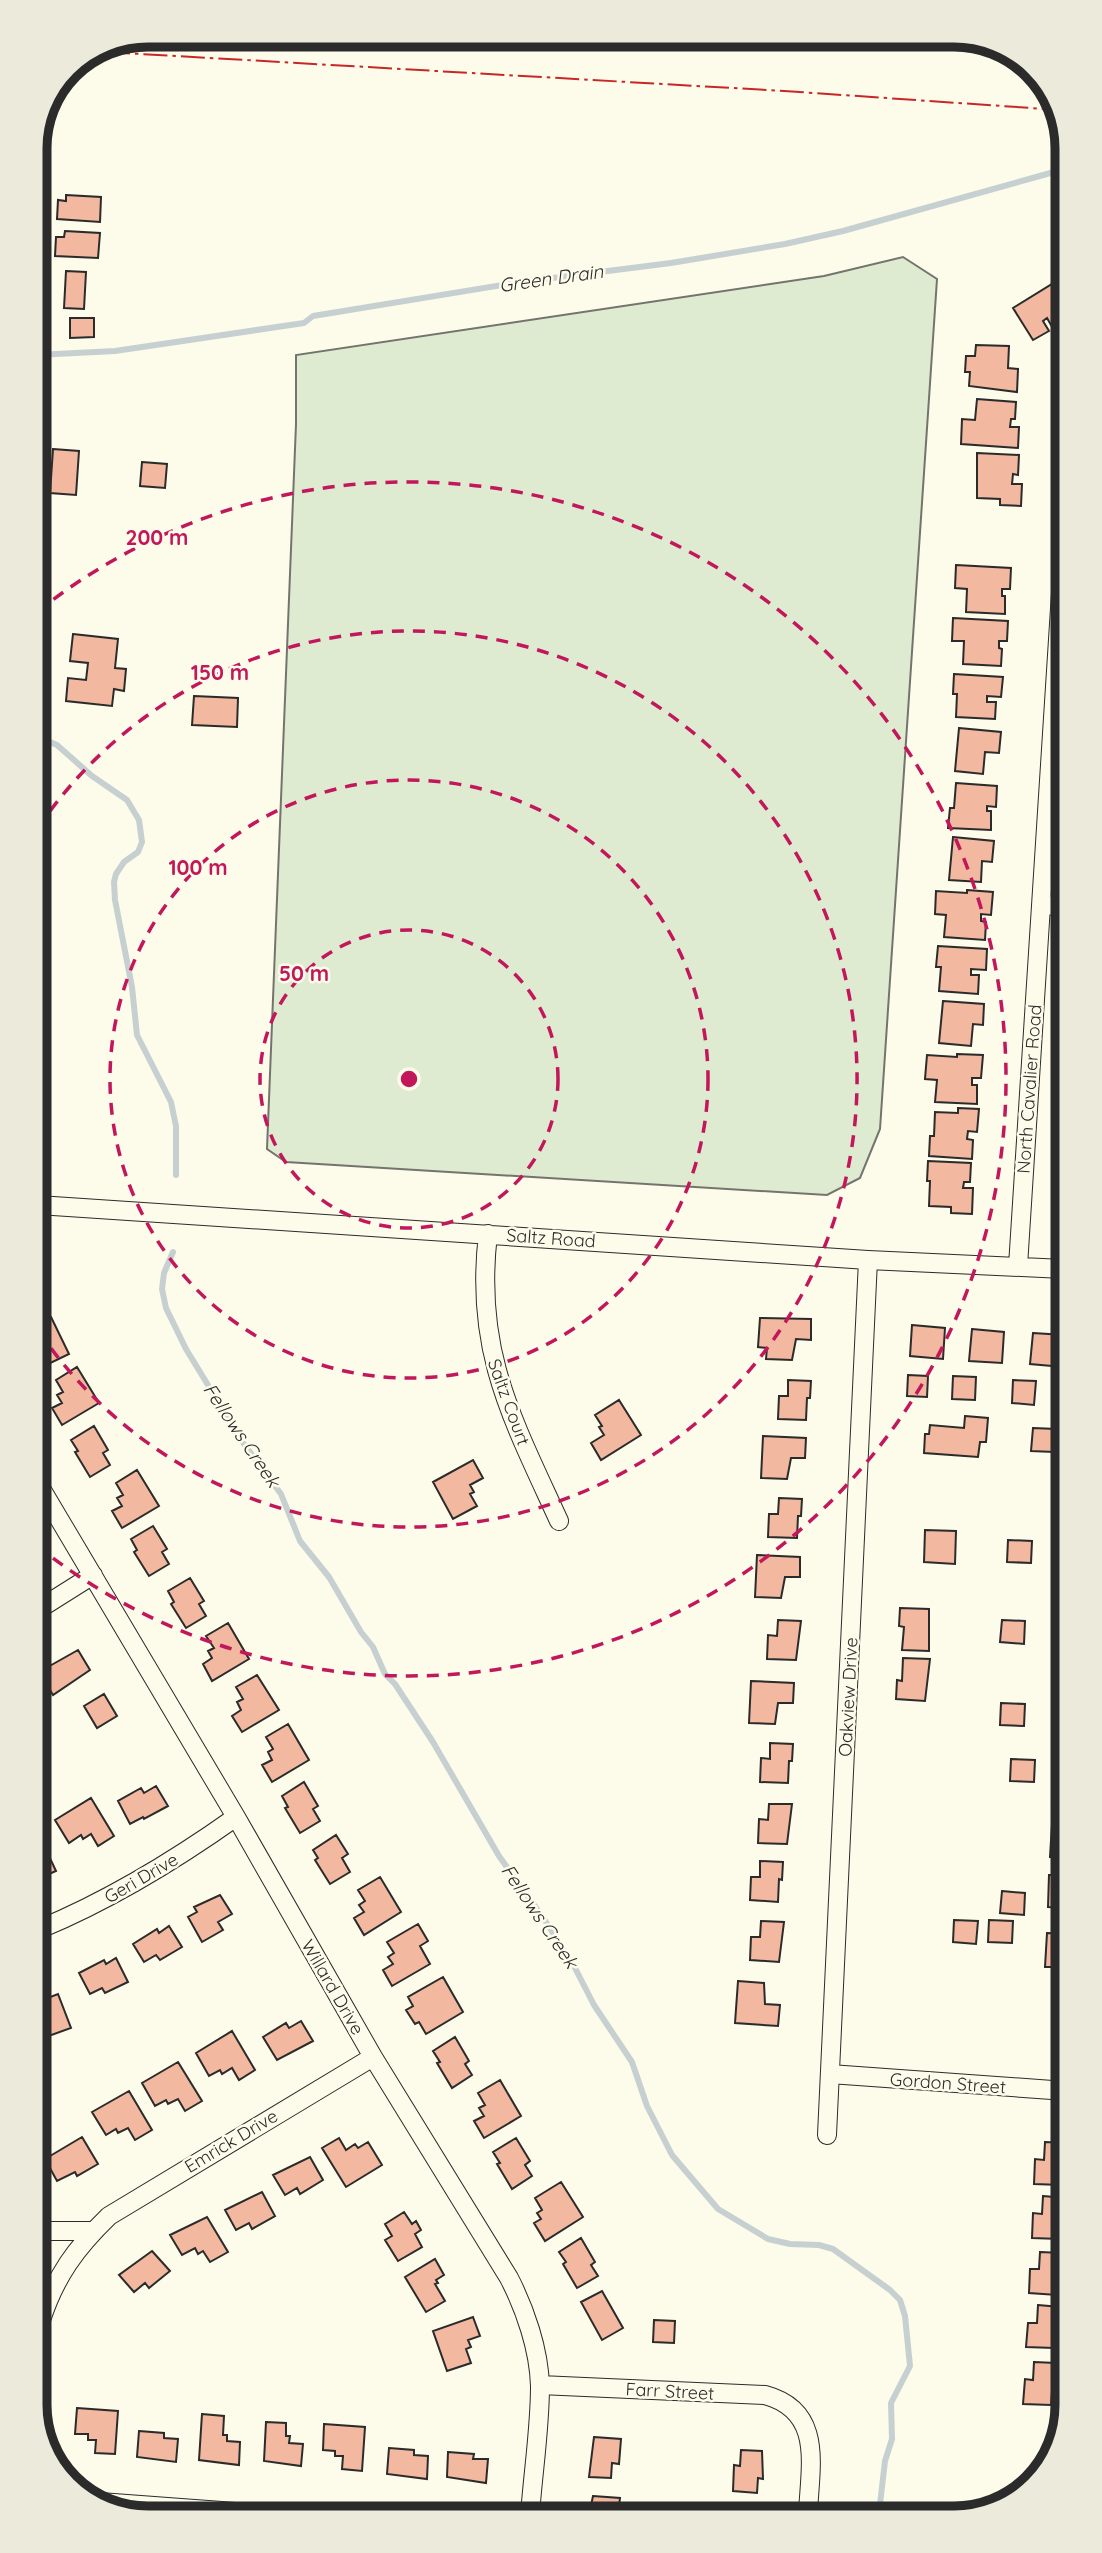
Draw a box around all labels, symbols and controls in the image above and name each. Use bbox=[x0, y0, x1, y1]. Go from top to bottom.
water label: Green Drain bbox=[497, 259, 606, 297]
text: 200 m bbox=[126, 524, 188, 550]
text: 150 m bbox=[191, 659, 249, 685]
text: 100 m bbox=[168, 854, 228, 880]
text: 50 m bbox=[279, 960, 329, 986]
street label: North Cavalier Road bbox=[1012, 1004, 1046, 1174]
centre of rings bbox=[397, 1067, 421, 1091]
street label: Saltz Road bbox=[506, 1223, 596, 1253]
street label: Saltz Court bbox=[483, 1355, 535, 1449]
water label: Fellows Creek bbox=[198, 1378, 287, 1493]
street label: Oakview Drive bbox=[833, 1637, 863, 1757]
street label: Geri Drive bbox=[100, 1848, 182, 1908]
water label: Fellows Creek bbox=[496, 1859, 585, 1974]
street label: Willard Drive bbox=[297, 1935, 369, 2039]
street label: Gordon Street bbox=[889, 2067, 1007, 2099]
street label: Emrick Drive bbox=[180, 2104, 282, 2178]
street label: Farr Street bbox=[625, 2377, 715, 2405]

